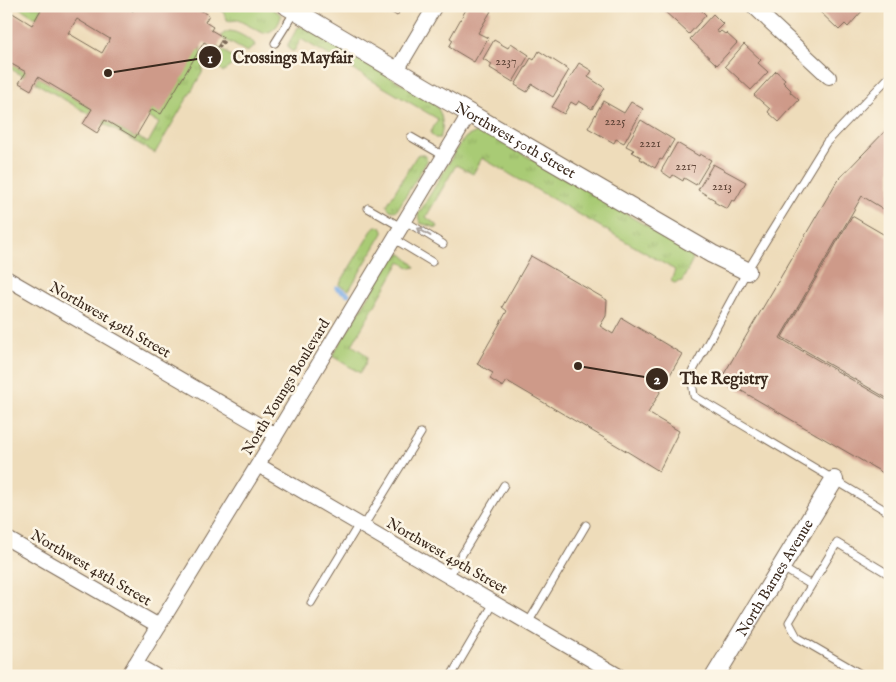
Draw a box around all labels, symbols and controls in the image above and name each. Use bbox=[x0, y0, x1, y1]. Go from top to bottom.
callout: Crossings Mayfair bbox=[197, 42, 363, 73]
text: 1 bbox=[207, 49, 213, 68]
text: Crossings Mayfair bbox=[233, 49, 353, 69]
house number: 2237 bbox=[495, 54, 517, 69]
street label: Northwest 50th Street bbox=[452, 98, 579, 182]
house number: 2225 bbox=[604, 114, 626, 129]
house number: 2221 bbox=[639, 136, 661, 151]
house number: 2217 bbox=[675, 159, 697, 174]
house number: 2213 bbox=[712, 179, 732, 194]
one-way arrow bbox=[417, 227, 431, 237]
street label: Northwest 49th Street bbox=[46, 278, 174, 362]
street label: North Youngs Boulevard bbox=[238, 315, 335, 459]
callout: The Registry bbox=[645, 363, 778, 394]
text: 2 bbox=[653, 370, 661, 389]
text: The Registry bbox=[679, 370, 769, 390]
street label: Northwest 49th Street bbox=[383, 514, 511, 598]
street label: North Barnes Avenue bbox=[732, 515, 818, 640]
street label: Northwest 48th Street bbox=[27, 526, 155, 610]

